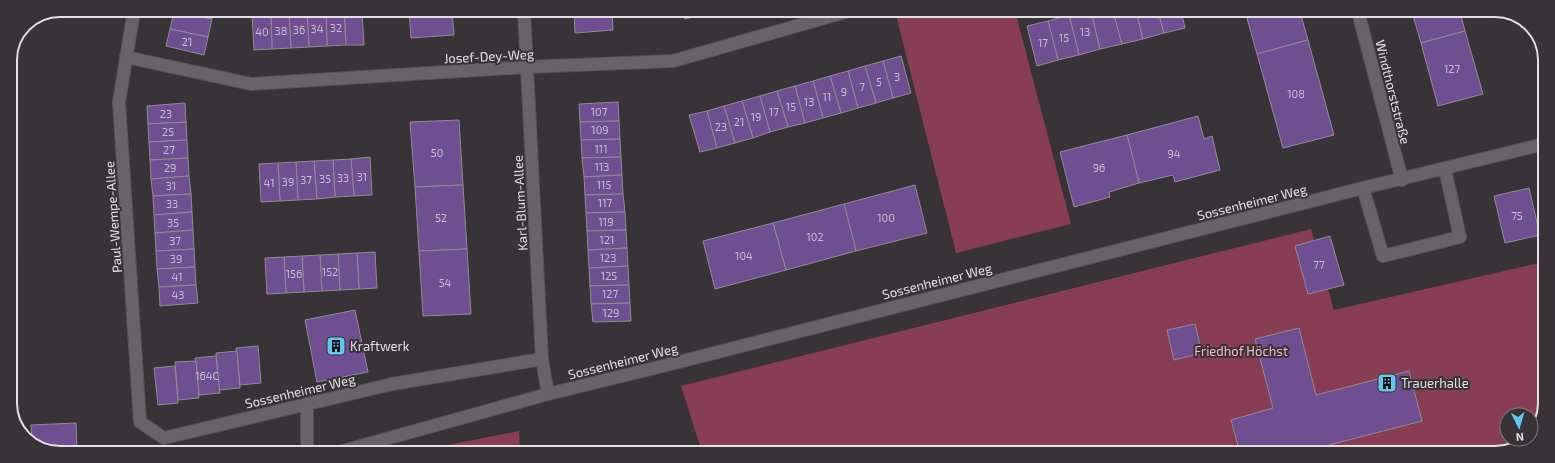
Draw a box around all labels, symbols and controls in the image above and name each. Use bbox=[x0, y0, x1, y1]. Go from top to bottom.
house number: 32 bbox=[330, 21, 342, 34]
house number: 34 bbox=[311, 22, 324, 35]
house number: 36 bbox=[293, 23, 305, 36]
house number: 38 bbox=[275, 24, 287, 37]
house number: 40 bbox=[255, 25, 269, 38]
house number: 13 bbox=[1080, 25, 1090, 38]
house number: 15 bbox=[1059, 31, 1069, 44]
house number: 21 bbox=[182, 35, 192, 48]
house number: 17 bbox=[1038, 36, 1048, 49]
street label: Windthorststraße bbox=[1372, 38, 1414, 146]
street label: Josef-Dey-Weg bbox=[444, 46, 534, 66]
house number: 127 bbox=[1444, 62, 1460, 75]
house number: 3 bbox=[894, 70, 900, 83]
house number: 5 bbox=[876, 75, 882, 88]
house number: 7 bbox=[859, 80, 865, 93]
house number: 9 bbox=[841, 85, 847, 98]
house number: 108 bbox=[1287, 87, 1305, 100]
house number: 11 bbox=[823, 90, 831, 103]
house number: 13 bbox=[804, 95, 814, 108]
house number: 15 bbox=[786, 100, 796, 113]
house number: 107 bbox=[591, 105, 608, 118]
house number: 17 bbox=[769, 105, 779, 118]
house number: 23 bbox=[160, 107, 172, 120]
house number: 19 bbox=[751, 110, 761, 123]
house number: 21 bbox=[734, 115, 744, 128]
house number: 23 bbox=[715, 120, 727, 133]
house number: 109 bbox=[591, 123, 609, 136]
house number: 25 bbox=[162, 125, 174, 138]
house number: 111 bbox=[594, 142, 608, 155]
house number: 27 bbox=[163, 143, 175, 156]
house number: 50 bbox=[431, 146, 443, 159]
house number: 94 bbox=[1167, 147, 1181, 160]
street label: Karl-Blum-Allee bbox=[510, 155, 530, 251]
house number: 113 bbox=[595, 160, 609, 173]
street label: Paul-Wempe-Allee bbox=[101, 161, 125, 273]
house number: 29 bbox=[164, 161, 176, 174]
house number: 96 bbox=[1093, 161, 1105, 174]
house number: 31 bbox=[357, 170, 367, 183]
house number: 33 bbox=[337, 171, 349, 184]
house number: 35 bbox=[319, 172, 331, 185]
house number: 37 bbox=[300, 173, 312, 186]
house number: 39 bbox=[282, 175, 294, 188]
house number: 41 bbox=[263, 176, 275, 189]
house number: 115 bbox=[597, 178, 611, 191]
house number: 31 bbox=[166, 179, 176, 192]
street label: Sossenheimer Weg bbox=[1195, 181, 1309, 223]
house number: 117 bbox=[598, 196, 613, 209]
house number: 33 bbox=[166, 197, 178, 210]
house number: 75 bbox=[1511, 209, 1523, 222]
house number: 52 bbox=[435, 211, 447, 224]
house number: 100 bbox=[877, 211, 895, 224]
house number: 119 bbox=[598, 215, 614, 228]
house number: 35 bbox=[167, 216, 179, 229]
house number: 102 bbox=[806, 230, 824, 243]
house number: 121 bbox=[600, 233, 614, 246]
house number: 37 bbox=[169, 234, 181, 247]
house number: 104 bbox=[735, 249, 753, 262]
house number: 123 bbox=[600, 251, 616, 264]
house number: 39 bbox=[170, 252, 182, 265]
house number: 77 bbox=[1313, 258, 1325, 271]
street label: Sossenheimer Weg bbox=[880, 260, 994, 302]
house number: 152 bbox=[322, 265, 338, 278]
house number: 156 bbox=[286, 267, 302, 280]
house number: 125 bbox=[601, 269, 617, 282]
house number: 41 bbox=[171, 270, 183, 283]
house number: 54 bbox=[439, 276, 452, 289]
house number: 127 bbox=[602, 287, 618, 300]
house number: 43 bbox=[172, 288, 184, 301]
house number: 129 bbox=[603, 306, 619, 319]
building icon: Kraftwerk bbox=[325, 335, 347, 357]
place label: Kraftwerk bbox=[350, 338, 410, 354]
street label: Sossenheimer Weg bbox=[566, 340, 680, 382]
park label: Friedhof Höchst bbox=[1194, 343, 1288, 359]
house number: 164C bbox=[195, 369, 219, 382]
street label: Sossenheimer Weg bbox=[243, 371, 357, 411]
building icon: Trauerhalle bbox=[1376, 372, 1398, 394]
place label: Trauerhalle bbox=[1401, 375, 1469, 391]
north arrow bbox=[1499, 407, 1539, 447]
text: N bbox=[1515, 431, 1524, 444]

